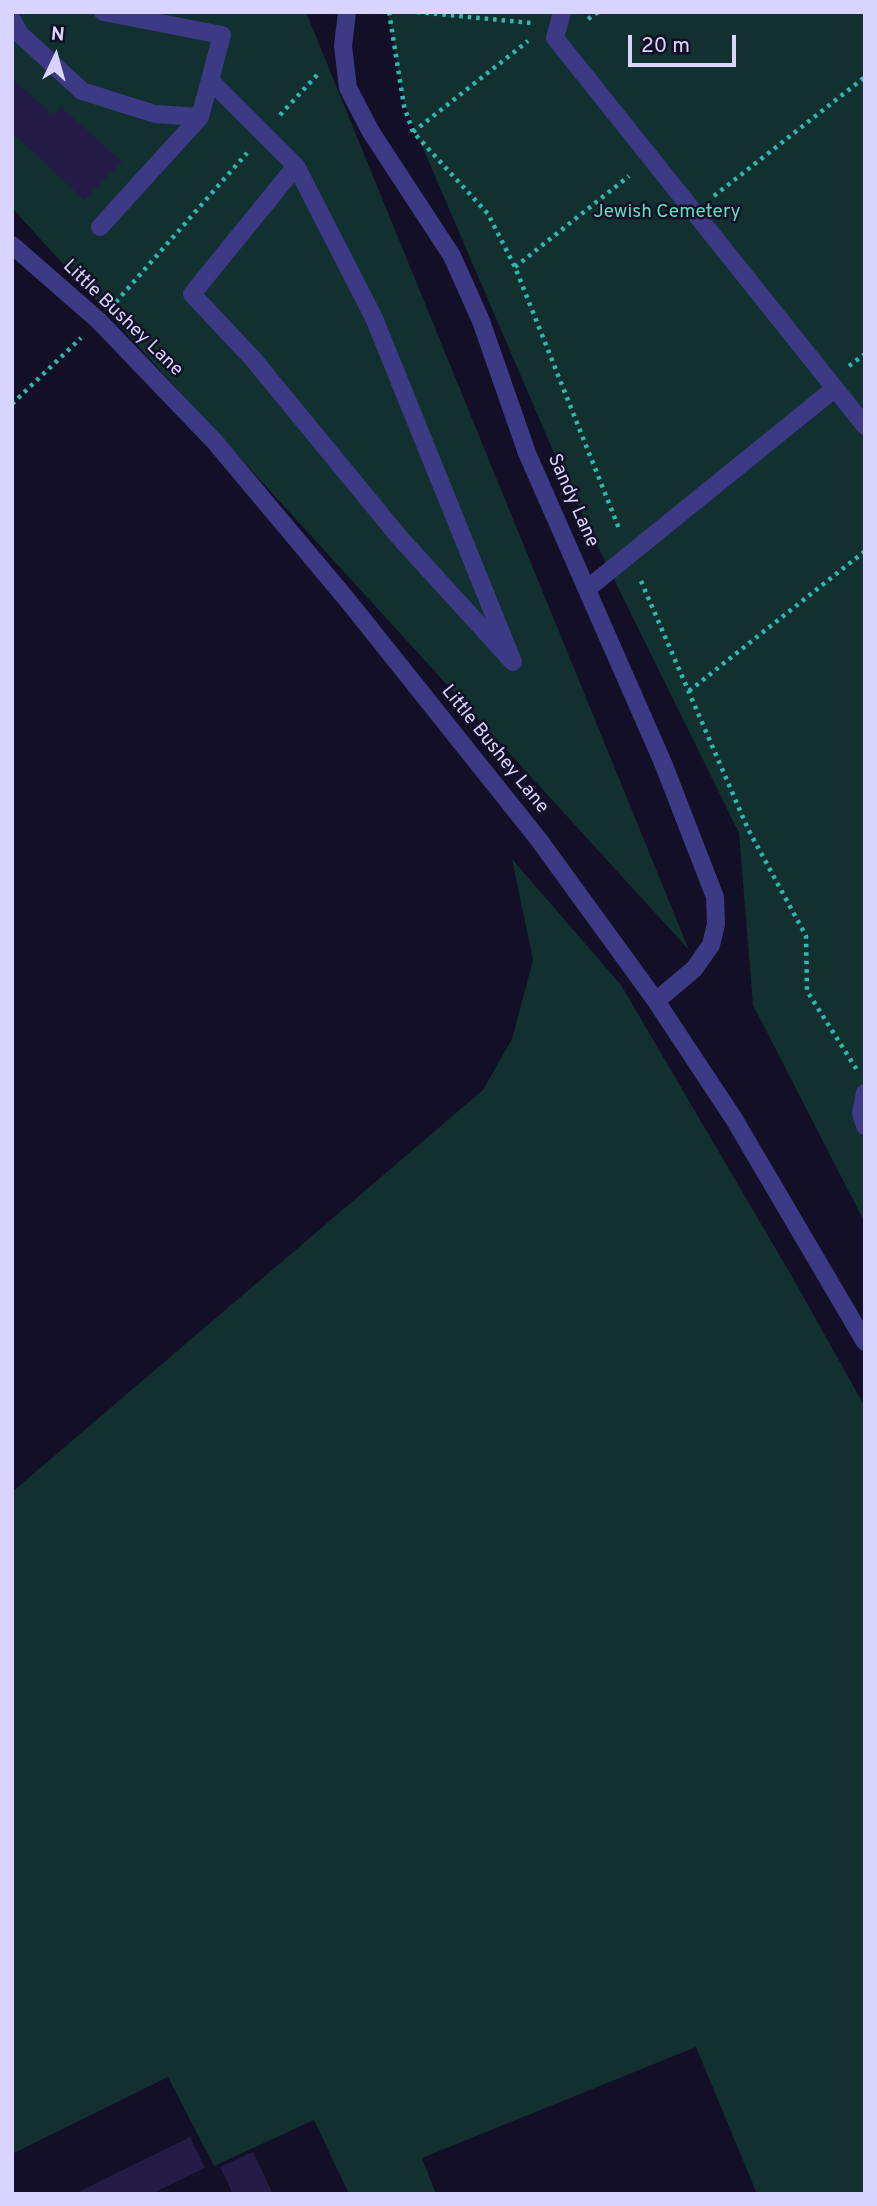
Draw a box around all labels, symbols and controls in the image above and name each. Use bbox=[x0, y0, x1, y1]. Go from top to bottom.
north arrow bbox=[21, 21, 91, 91]
scale bar bbox=[632, 21, 740, 65]
text: N bbox=[50, 23, 66, 48]
text: 20 m bbox=[641, 33, 690, 60]
park label: Jewish Cemetery bbox=[593, 202, 741, 224]
street label: Little Bushey Lane bbox=[57, 256, 187, 382]
street label: Sandy Lane bbox=[541, 451, 603, 551]
street label: Little Bushey Lane bbox=[435, 681, 553, 819]

